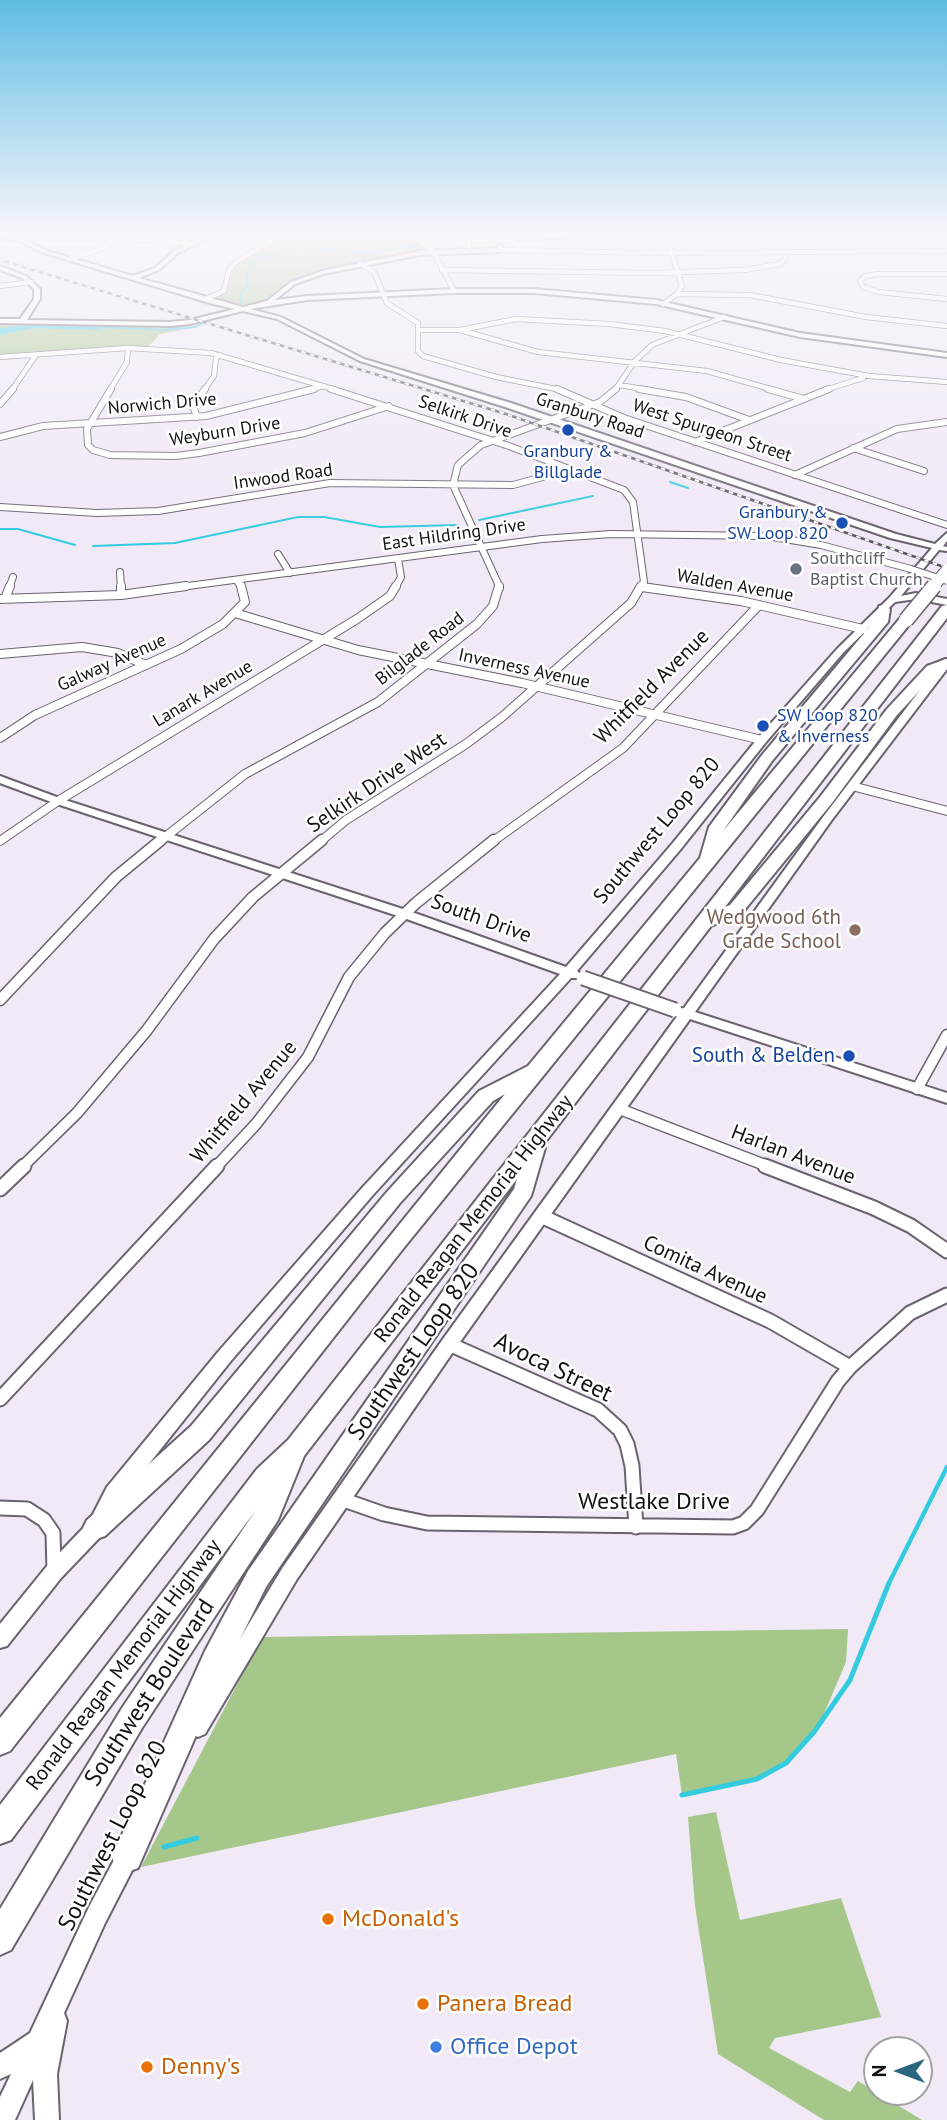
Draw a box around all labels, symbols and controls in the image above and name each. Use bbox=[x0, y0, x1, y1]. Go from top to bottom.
street label: Norwich Drive bbox=[107, 388, 217, 420]
street label: Granbury Road bbox=[533, 388, 647, 444]
street label: Selkirk Drive bbox=[415, 391, 515, 443]
street label: West Spurgeon Street bbox=[630, 395, 794, 467]
street label: Weyburn Drive bbox=[168, 413, 282, 451]
marker: Granbury & Billglade bbox=[560, 422, 576, 438]
place label: Granbury & Billglade bbox=[523, 441, 613, 484]
street label: Inwood Road bbox=[232, 459, 334, 495]
place label: Granbury & SW Loop 820 bbox=[727, 502, 828, 544]
street label: East Hildring Drive bbox=[381, 514, 527, 556]
marker: Granbury & SW Loop 820 bbox=[834, 515, 850, 531]
place label: Southcliff Baptist Church bbox=[810, 548, 922, 590]
marker: Southcliff Baptist Church bbox=[788, 561, 804, 577]
street label: Walden Avenue bbox=[675, 565, 795, 607]
street label: Bilglade Road bbox=[372, 608, 468, 690]
street label: Whitfield Avenue bbox=[589, 624, 715, 750]
street label: Galway Avenue bbox=[54, 629, 170, 697]
street label: Inverness Avenue bbox=[456, 645, 592, 693]
street label: Lanark Avenue bbox=[149, 656, 257, 732]
place label: SW Loop 820 & Inverness bbox=[777, 705, 878, 748]
marker: SW Loop 820 & Inverness bbox=[755, 718, 771, 734]
street label: Selkirk Drive West bbox=[303, 727, 451, 839]
street label: Southwest Loop 820 bbox=[588, 753, 726, 909]
street label: South Drive bbox=[427, 889, 535, 949]
place label: Wedgwood 6th Grade School bbox=[707, 905, 841, 955]
marker: Wedgwood 6th Grade School bbox=[847, 922, 863, 938]
street label: Whitfield Avenue bbox=[185, 1036, 303, 1168]
place label: South & Belden bbox=[692, 1043, 835, 1069]
marker: South & Belden bbox=[841, 1048, 857, 1064]
street label: Ronald Reagan Memorial Highway bbox=[369, 1090, 579, 1348]
street label: Harlan Avenue bbox=[727, 1120, 859, 1190]
street label: Comita Avenue bbox=[639, 1230, 771, 1310]
street label: Southwest Loop 820 bbox=[342, 1258, 486, 1446]
street label: Avoca Street bbox=[489, 1327, 617, 1409]
street label: Westlake Drive bbox=[578, 1488, 730, 1516]
street label: Ronald Reagan Memorial Highway bbox=[21, 1535, 227, 1795]
street label: Southwest Boulevard bbox=[79, 1594, 221, 1792]
street label: Southwest Loop 820 bbox=[53, 1736, 173, 1936]
place label: McDonald's bbox=[342, 1905, 459, 1933]
marker: McDonald's bbox=[320, 1911, 336, 1927]
place label: Panera Bread bbox=[437, 1990, 572, 2018]
marker: Panera Bread bbox=[415, 1996, 431, 2012]
place label: Office Depot bbox=[450, 2033, 578, 2061]
north arrow bbox=[863, 2036, 933, 2106]
marker: Office Depot bbox=[428, 2039, 444, 2055]
place label: Denny's bbox=[161, 2053, 240, 2081]
marker: Denny's bbox=[139, 2059, 155, 2075]
text: N bbox=[867, 2065, 891, 2077]

